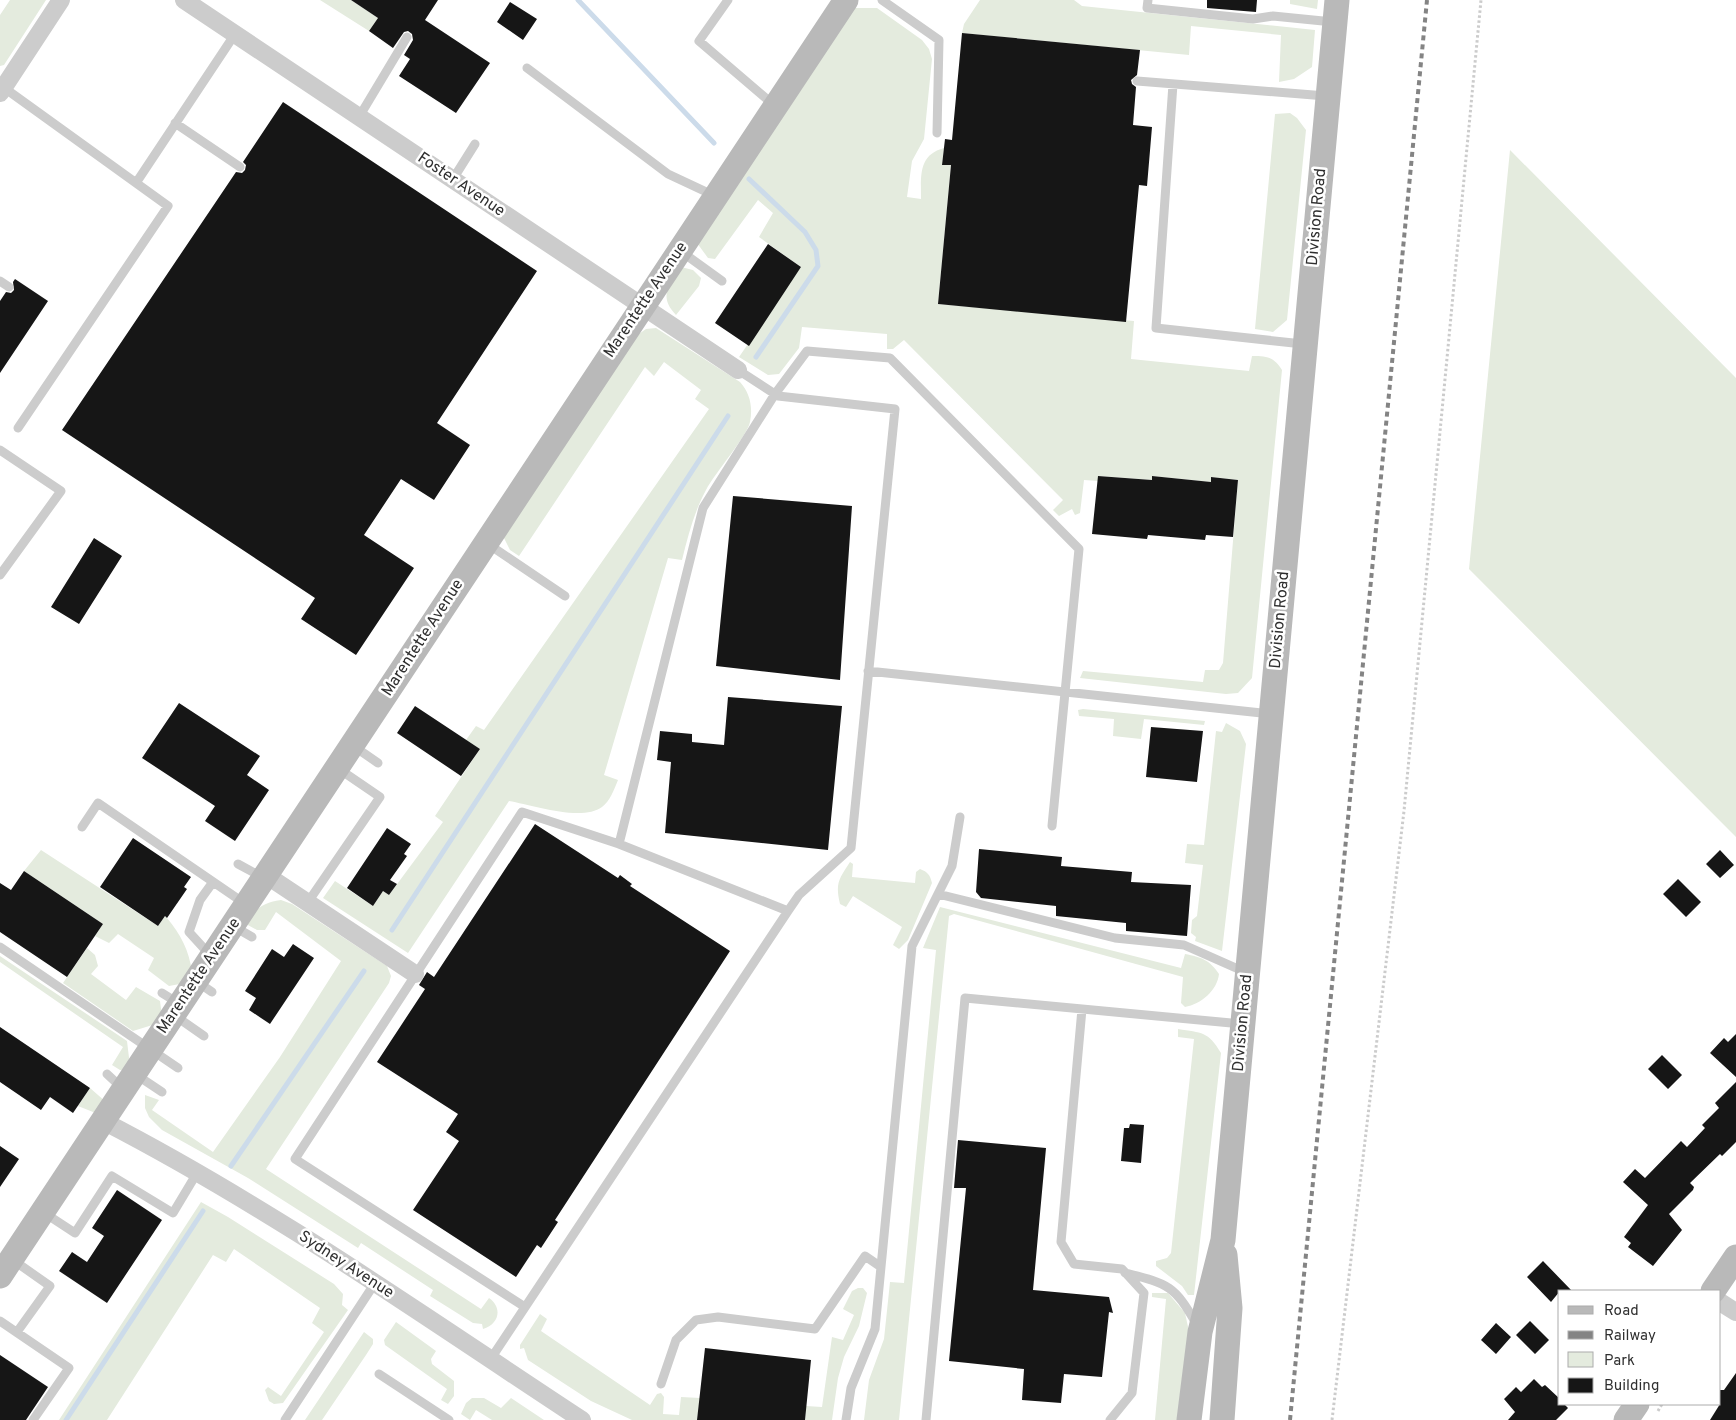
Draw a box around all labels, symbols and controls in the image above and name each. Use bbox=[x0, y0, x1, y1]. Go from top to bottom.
street label: Foster Avenue bbox=[413, 148, 509, 222]
street label: Division Road bbox=[1303, 168, 1331, 266]
street label: Marentette Avenue bbox=[600, 238, 692, 362]
street label: Division Road bbox=[1266, 571, 1294, 669]
street label: Marentette Avenue bbox=[378, 576, 468, 700]
street label: Marentette Avenue bbox=[153, 914, 245, 1038]
street label: Division Road bbox=[1229, 974, 1257, 1072]
street label: Sydney Avenue bbox=[295, 1227, 397, 1303]
legend bbox=[1558, 1290, 1721, 1405]
text: Road bbox=[1604, 1302, 1639, 1321]
text: Railway bbox=[1604, 1327, 1656, 1346]
text: Park bbox=[1604, 1352, 1635, 1371]
text: Building bbox=[1604, 1377, 1659, 1396]

